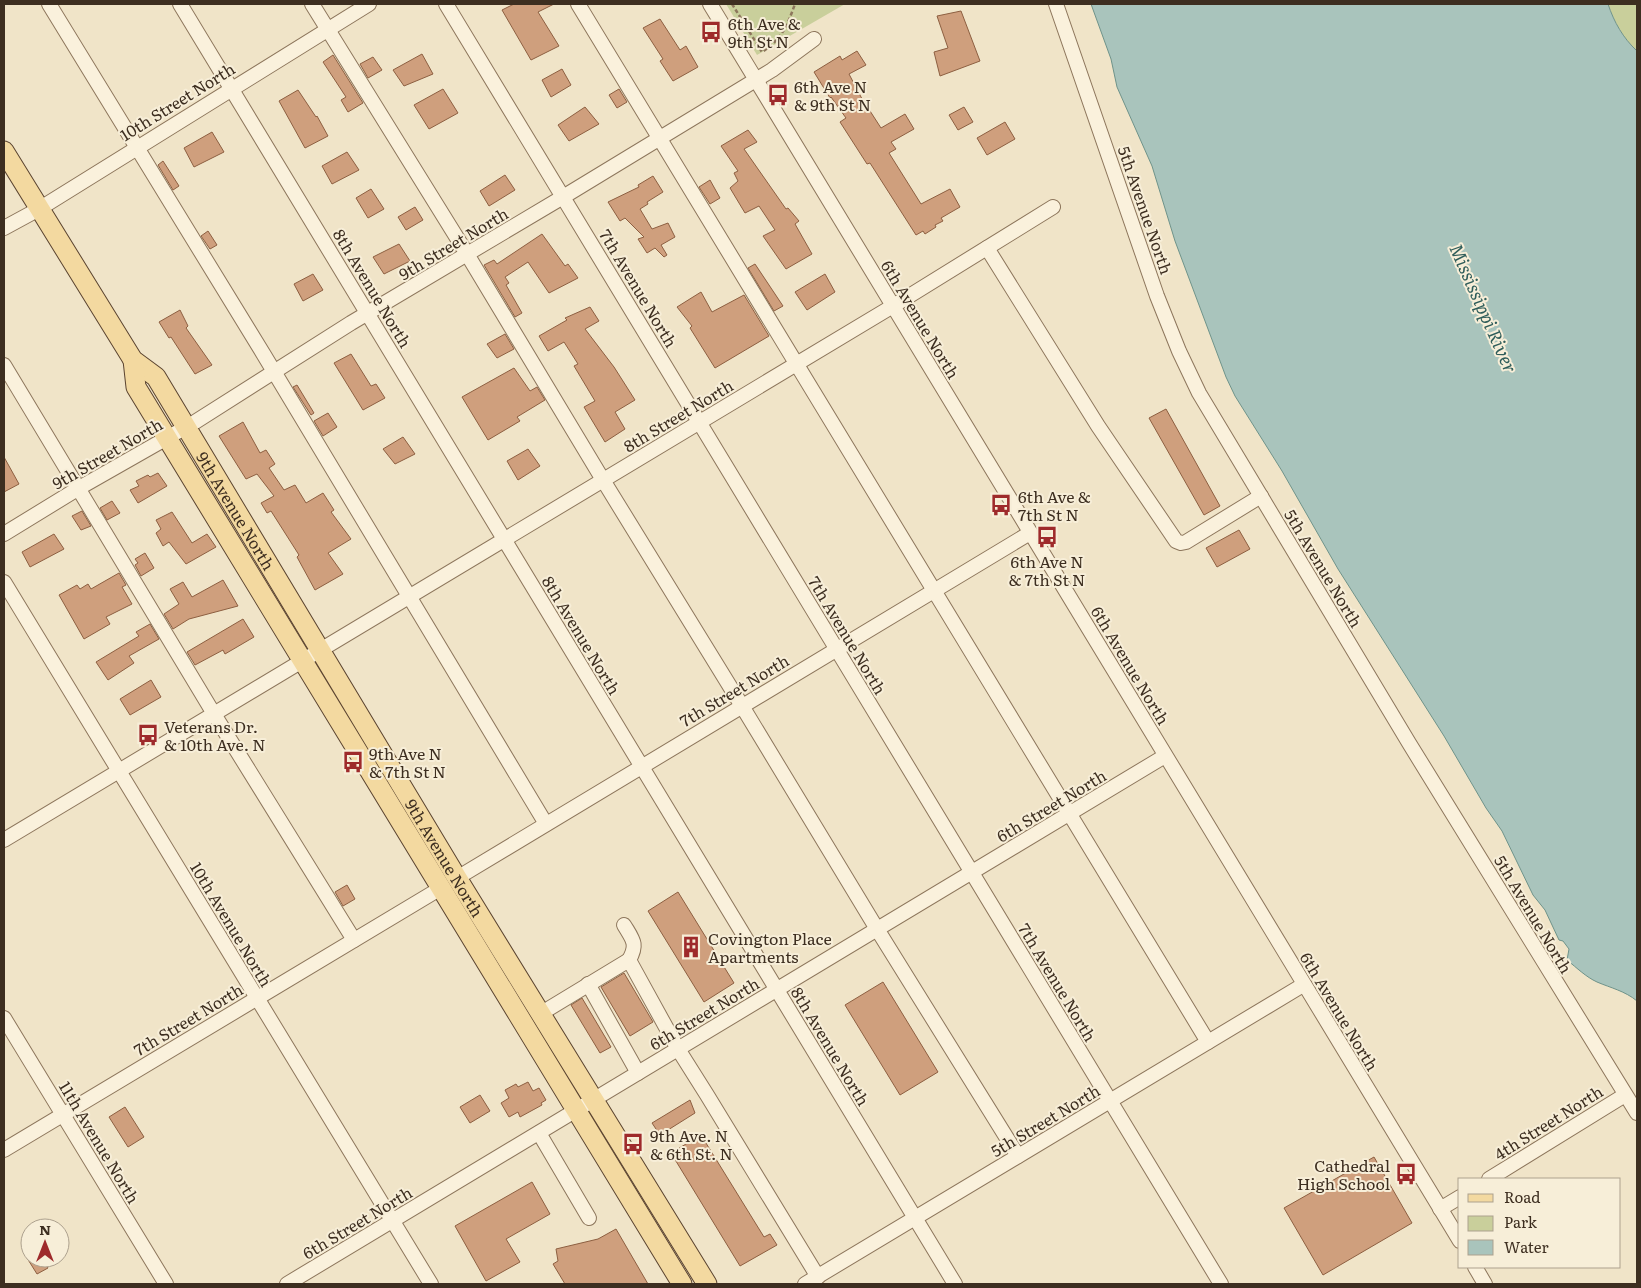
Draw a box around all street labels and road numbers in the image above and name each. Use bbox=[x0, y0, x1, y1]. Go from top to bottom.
street label: 10th Street North bbox=[115, 56, 239, 146]
street label: 5th Avenue North bbox=[1113, 143, 1179, 278]
street label: 9th Street North bbox=[394, 201, 513, 285]
street label: 8th Avenue North bbox=[328, 224, 418, 352]
street label: 7th Avenue North bbox=[594, 224, 684, 352]
street label: 6th Avenue North bbox=[876, 255, 966, 383]
street label: 8th Street North bbox=[618, 372, 738, 457]
street label: 9th Street North bbox=[47, 411, 167, 494]
street label: 9th Avenue North bbox=[191, 447, 281, 575]
street label: 5th Avenue North bbox=[1279, 504, 1369, 632]
street label: 8th Avenue North bbox=[537, 571, 627, 699]
street label: 7th Avenue North bbox=[803, 571, 893, 699]
street label: 6th Avenue North bbox=[1086, 601, 1176, 729]
street label: 7th Street North bbox=[675, 648, 794, 732]
street label: 6th Street North bbox=[992, 763, 1111, 847]
street label: 9th Avenue North bbox=[400, 794, 490, 922]
street label: 5th Avenue North bbox=[1489, 850, 1579, 978]
street label: 10th Avenue North bbox=[185, 857, 279, 991]
street label: 7th Avenue North bbox=[1013, 918, 1103, 1046]
street label: 6th Avenue North bbox=[1295, 947, 1385, 1075]
street label: 6th Street North bbox=[645, 971, 764, 1055]
street label: 7th Street North bbox=[129, 977, 248, 1061]
street label: 8th Avenue North bbox=[786, 982, 876, 1110]
street label: 11th Avenue North bbox=[54, 1076, 146, 1208]
street label: 5th Street North bbox=[986, 1078, 1105, 1162]
street label: 4th Street North bbox=[1489, 1079, 1607, 1165]
street label: 6th Street North bbox=[298, 1180, 417, 1264]

